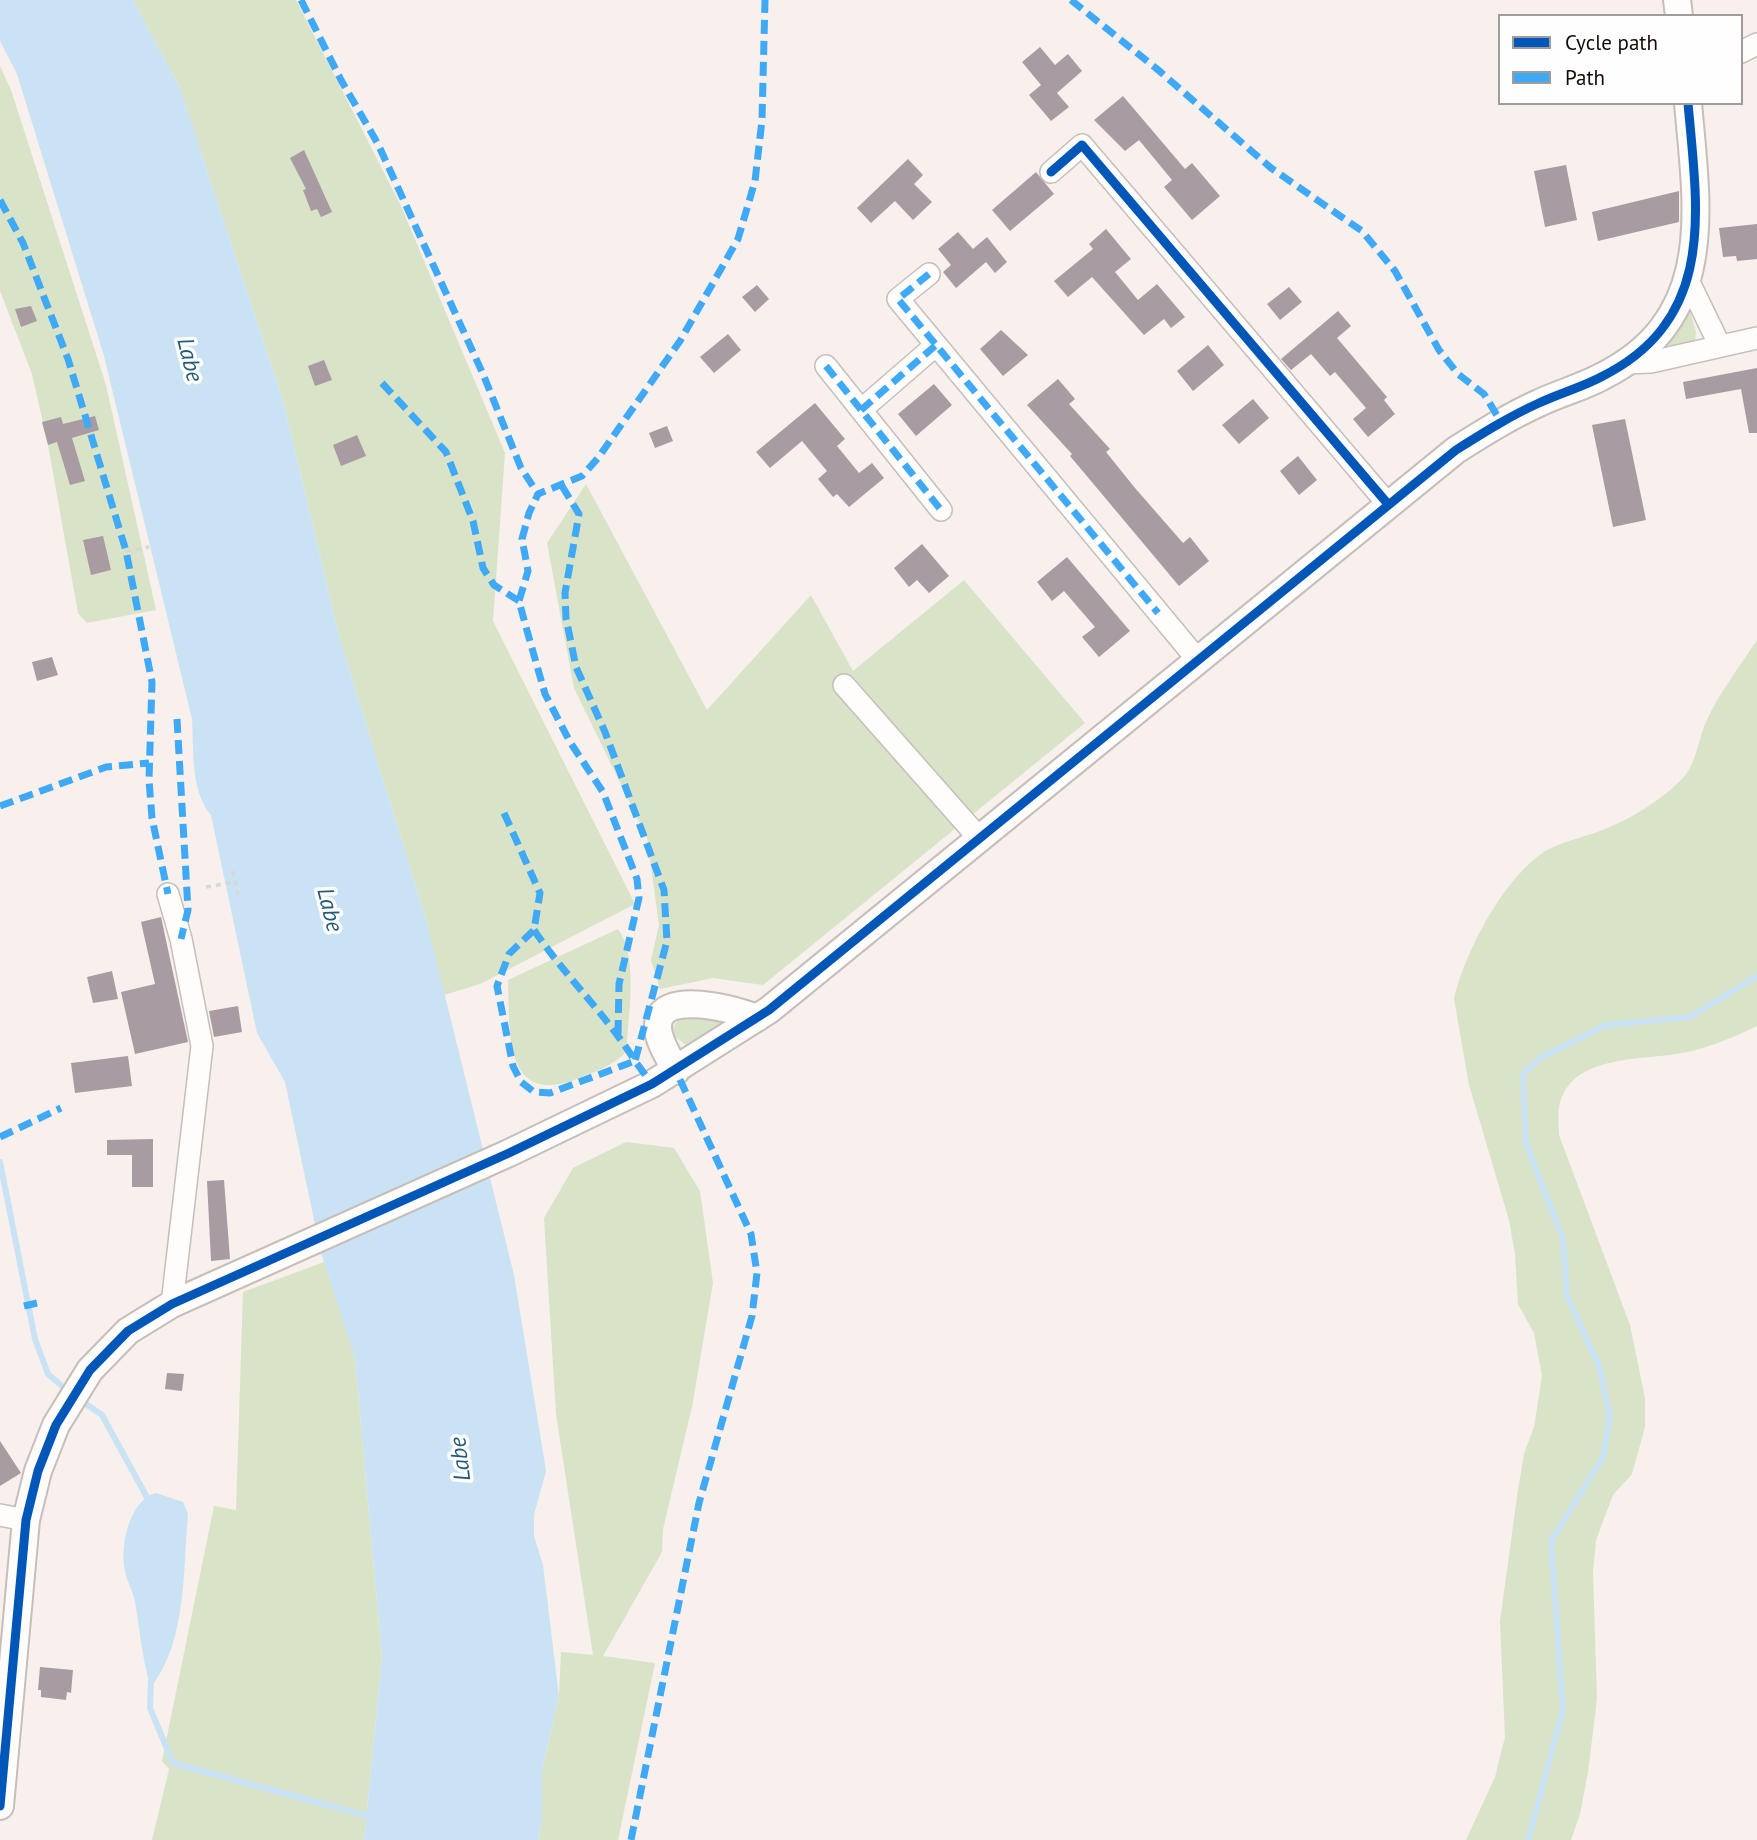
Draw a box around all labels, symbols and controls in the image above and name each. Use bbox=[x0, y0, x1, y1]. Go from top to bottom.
legend bbox=[1498, 14, 1743, 105]
text: Cycle path bbox=[1565, 29, 1658, 56]
text: Path bbox=[1565, 64, 1605, 91]
water label: Labe bbox=[170, 335, 208, 385]
water label: Labe bbox=[310, 885, 348, 935]
water label: Labe bbox=[445, 1435, 477, 1483]

